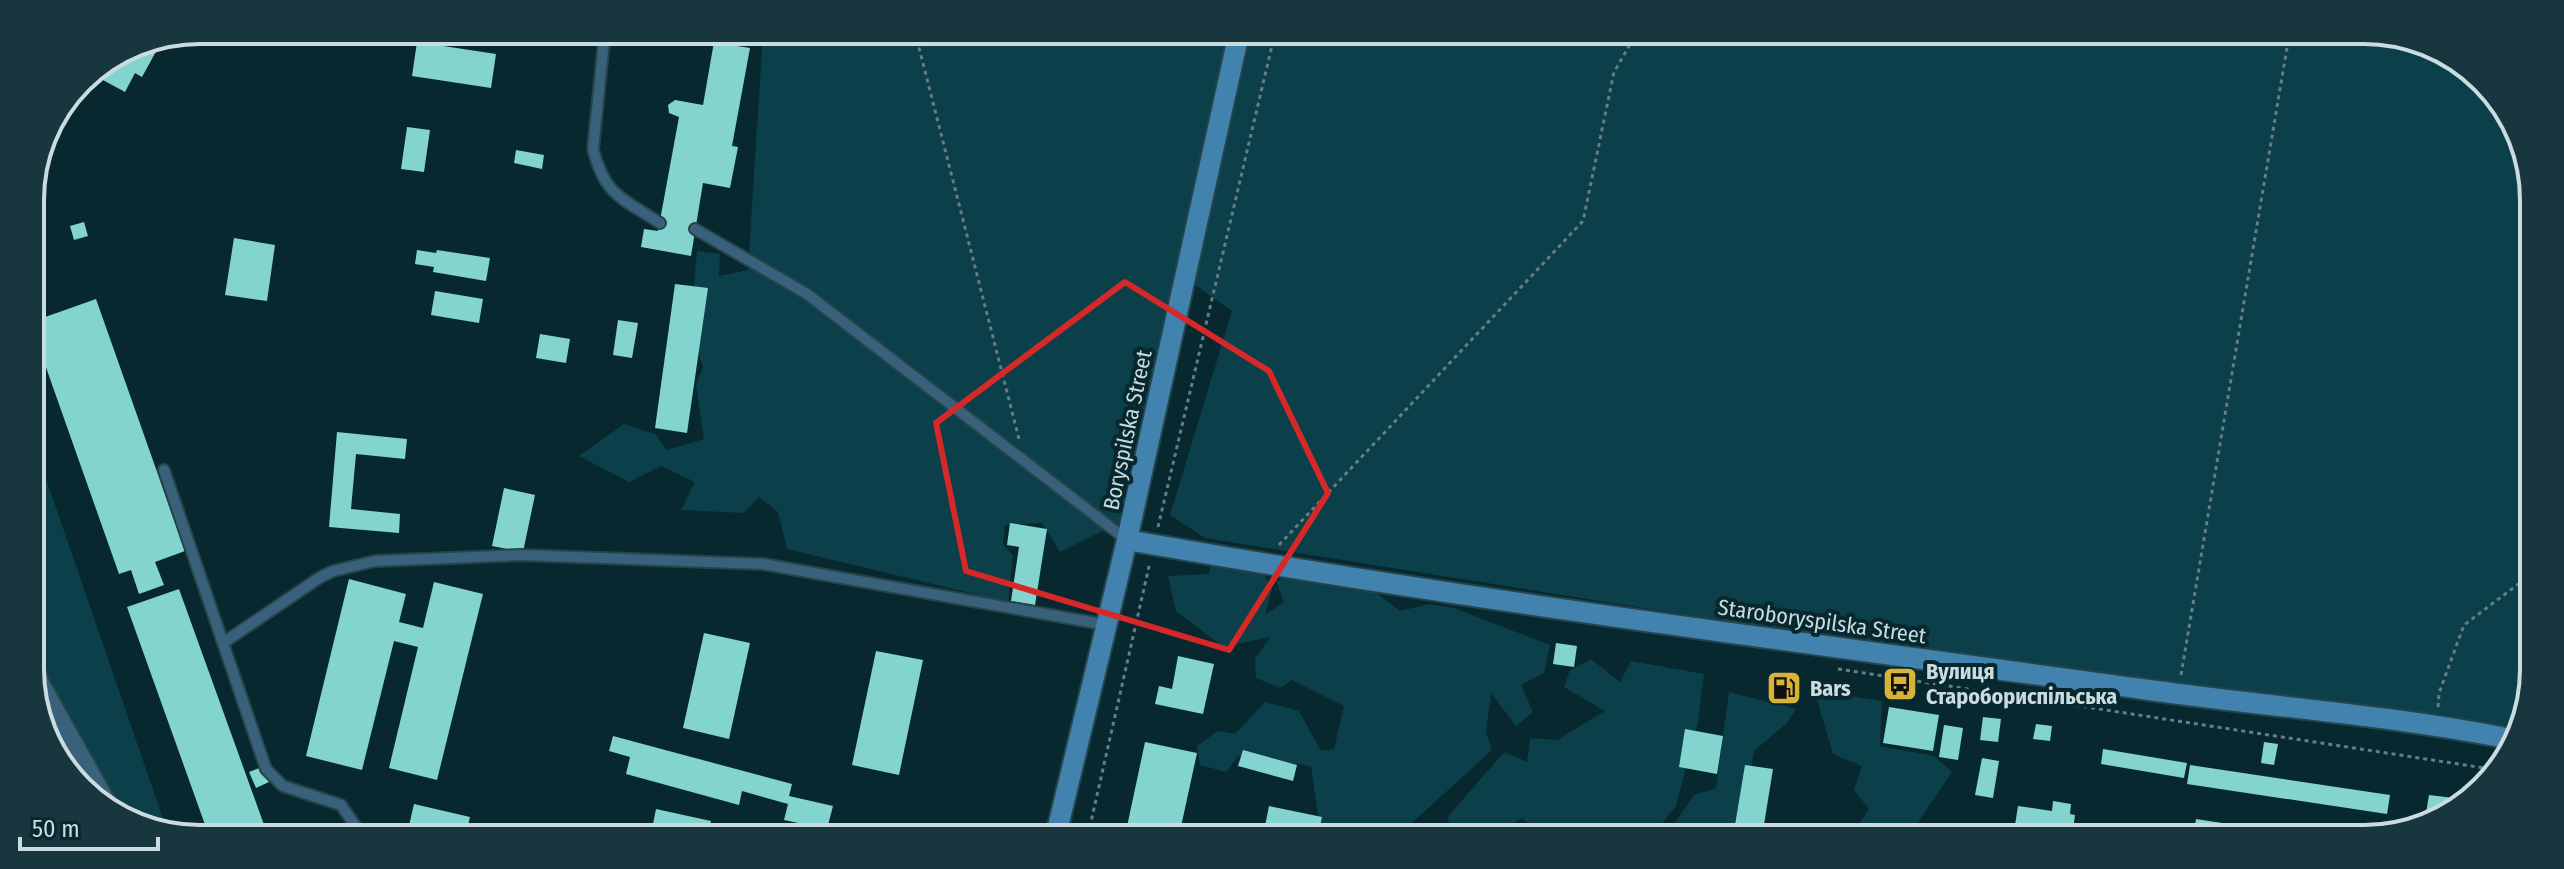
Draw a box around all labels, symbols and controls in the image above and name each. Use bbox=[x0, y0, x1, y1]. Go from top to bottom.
street label: Boryspilska Street bbox=[1097, 347, 1158, 513]
street label: Staroboryspilska Street bbox=[1716, 594, 1928, 650]
place label: Вулиця Старобориспільська bbox=[1926, 658, 2117, 710]
bus stop icon: Вулиця Старобориспільська bbox=[1881, 665, 1919, 703]
fuel station icon: Bars bbox=[1765, 669, 1803, 707]
place label: Bars bbox=[1810, 675, 1851, 702]
scale bar bbox=[20, 801, 158, 851]
text: 50 m bbox=[32, 815, 80, 843]

